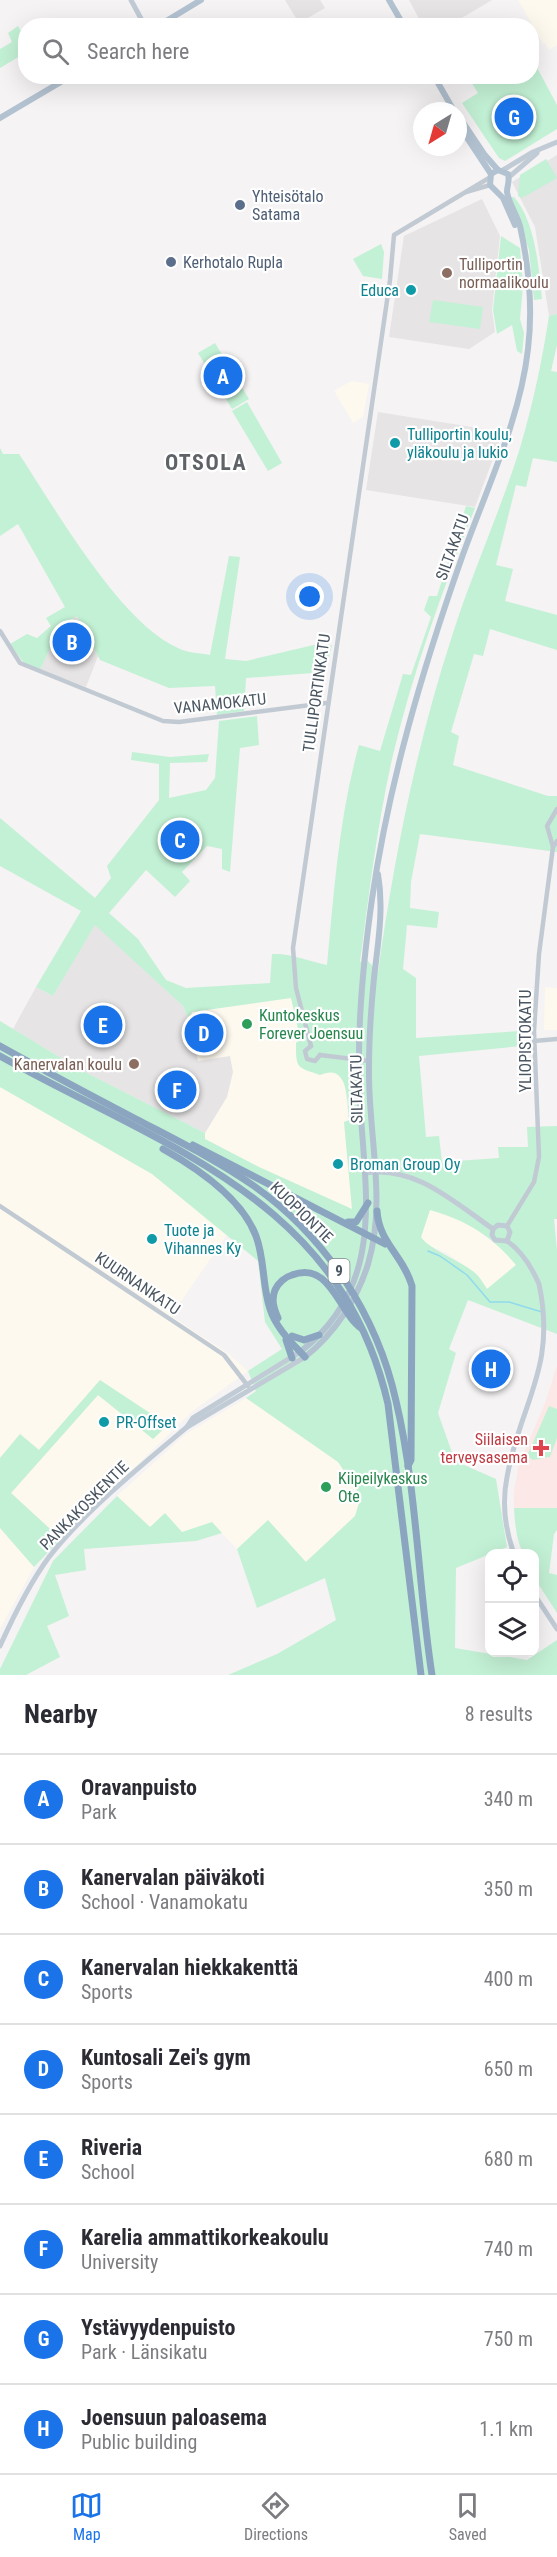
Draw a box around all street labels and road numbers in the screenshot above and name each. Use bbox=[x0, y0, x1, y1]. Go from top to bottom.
street label: SILTAKATU bbox=[432, 512, 473, 583]
street label: TULLIPORTINKATU bbox=[299, 633, 334, 754]
street label: VANAMOKATU bbox=[173, 689, 267, 718]
street label: YLIOPISTOKATU bbox=[516, 990, 535, 1092]
street label: SILTAKATU bbox=[346, 1054, 367, 1124]
street label: KUOPIONTIE bbox=[266, 1178, 337, 1247]
street label: KUURNANKATU bbox=[92, 1248, 184, 1319]
road number: 9 bbox=[328, 1259, 350, 1283]
street label: PANKAKOSKENTIE bbox=[36, 1457, 133, 1554]

